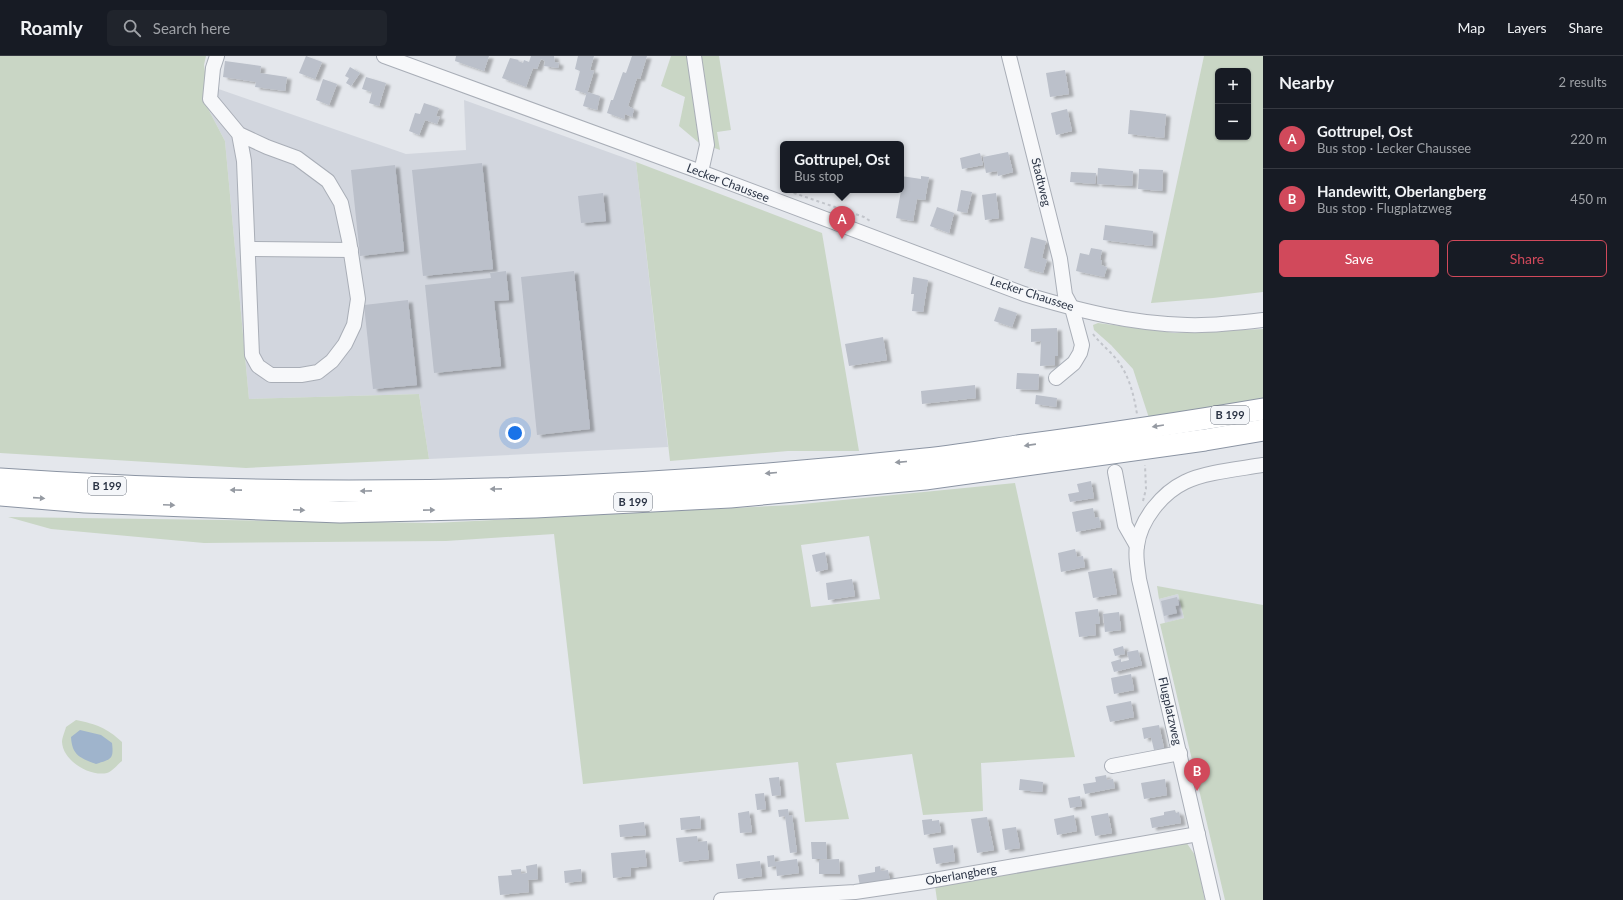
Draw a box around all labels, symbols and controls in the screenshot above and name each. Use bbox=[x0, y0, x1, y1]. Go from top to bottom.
search box bbox=[107, 10, 387, 46]
text: Roamly bbox=[20, 16, 83, 39]
icon: search bbox=[121, 17, 143, 39]
text: Search here bbox=[153, 19, 230, 37]
text: Map bbox=[1457, 19, 1485, 36]
text: Layers bbox=[1507, 19, 1547, 36]
text: Share bbox=[1569, 19, 1603, 36]
map controls bbox=[1215, 68, 1251, 140]
button: + bbox=[1215, 68, 1251, 104]
text: Nearby bbox=[1279, 72, 1334, 93]
text: 2 results bbox=[1559, 74, 1607, 90]
button: − bbox=[1215, 104, 1251, 140]
text: Gottrupel, Ost bbox=[1317, 122, 1412, 140]
text: A bbox=[1287, 131, 1297, 147]
text: 220 m bbox=[1570, 131, 1607, 147]
text: Bus stop · Lecker Chaussee bbox=[1317, 140, 1471, 156]
popup bbox=[780, 141, 904, 193]
text: Gottrupel, Ost bbox=[794, 150, 890, 168]
street label: Stadtweg bbox=[1028, 156, 1055, 208]
street label: Lecker Chaussee bbox=[685, 160, 772, 205]
text: Bus stop bbox=[794, 168, 844, 184]
text: Handewitt, Oberlangberg bbox=[1317, 182, 1486, 200]
text: B bbox=[1288, 191, 1296, 207]
text: 450 m bbox=[1570, 191, 1607, 207]
text: Bus stop · Flugplatzweg bbox=[1317, 200, 1452, 216]
pin: A bbox=[829, 206, 855, 239]
button: Save bbox=[1279, 240, 1439, 277]
button: Share bbox=[1447, 240, 1607, 277]
street label: Lecker Chaussee bbox=[988, 273, 1076, 314]
road number: B 199 bbox=[1211, 406, 1249, 424]
your location bbox=[505, 423, 525, 443]
one-way arrow bbox=[1152, 423, 1165, 429]
one-way arrow bbox=[1024, 442, 1036, 448]
one-way arrow bbox=[895, 458, 907, 465]
one-way arrow bbox=[765, 470, 777, 477]
road number: B 199 bbox=[88, 477, 126, 495]
one-way arrow bbox=[489, 486, 502, 492]
one-way arrow bbox=[229, 487, 242, 493]
one-way arrow bbox=[359, 488, 372, 494]
road number: B 199 bbox=[614, 493, 652, 511]
one-way arrow bbox=[33, 495, 45, 502]
one-way arrow bbox=[163, 502, 175, 509]
one-way arrow bbox=[293, 507, 305, 514]
one-way arrow bbox=[423, 507, 436, 513]
street label: Flugplatzweg bbox=[1155, 675, 1186, 746]
pin: B bbox=[1184, 758, 1210, 791]
street label: Oberlangberg bbox=[924, 861, 998, 888]

